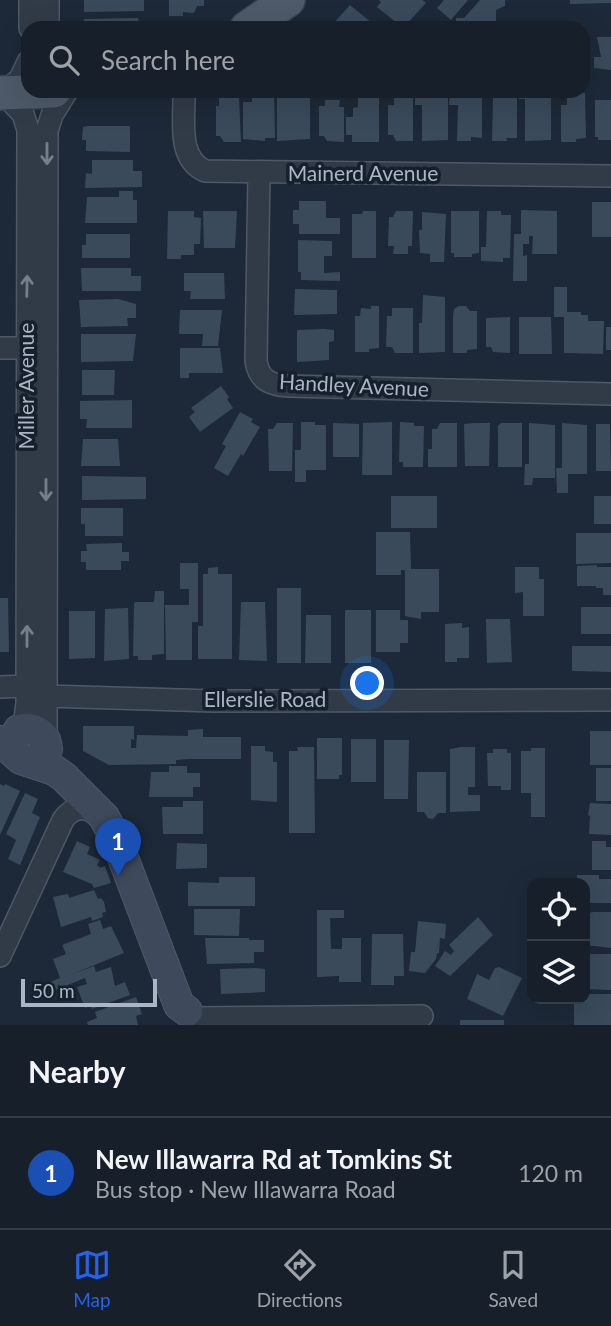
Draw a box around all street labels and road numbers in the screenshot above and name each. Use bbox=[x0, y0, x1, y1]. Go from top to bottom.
street label: Mainerd Avenue bbox=[288, 160, 438, 185]
street label: Miller Avenue bbox=[13, 323, 38, 449]
street label: Handley Avenue bbox=[279, 368, 430, 401]
street label: Ellerslie Road bbox=[204, 686, 326, 711]

